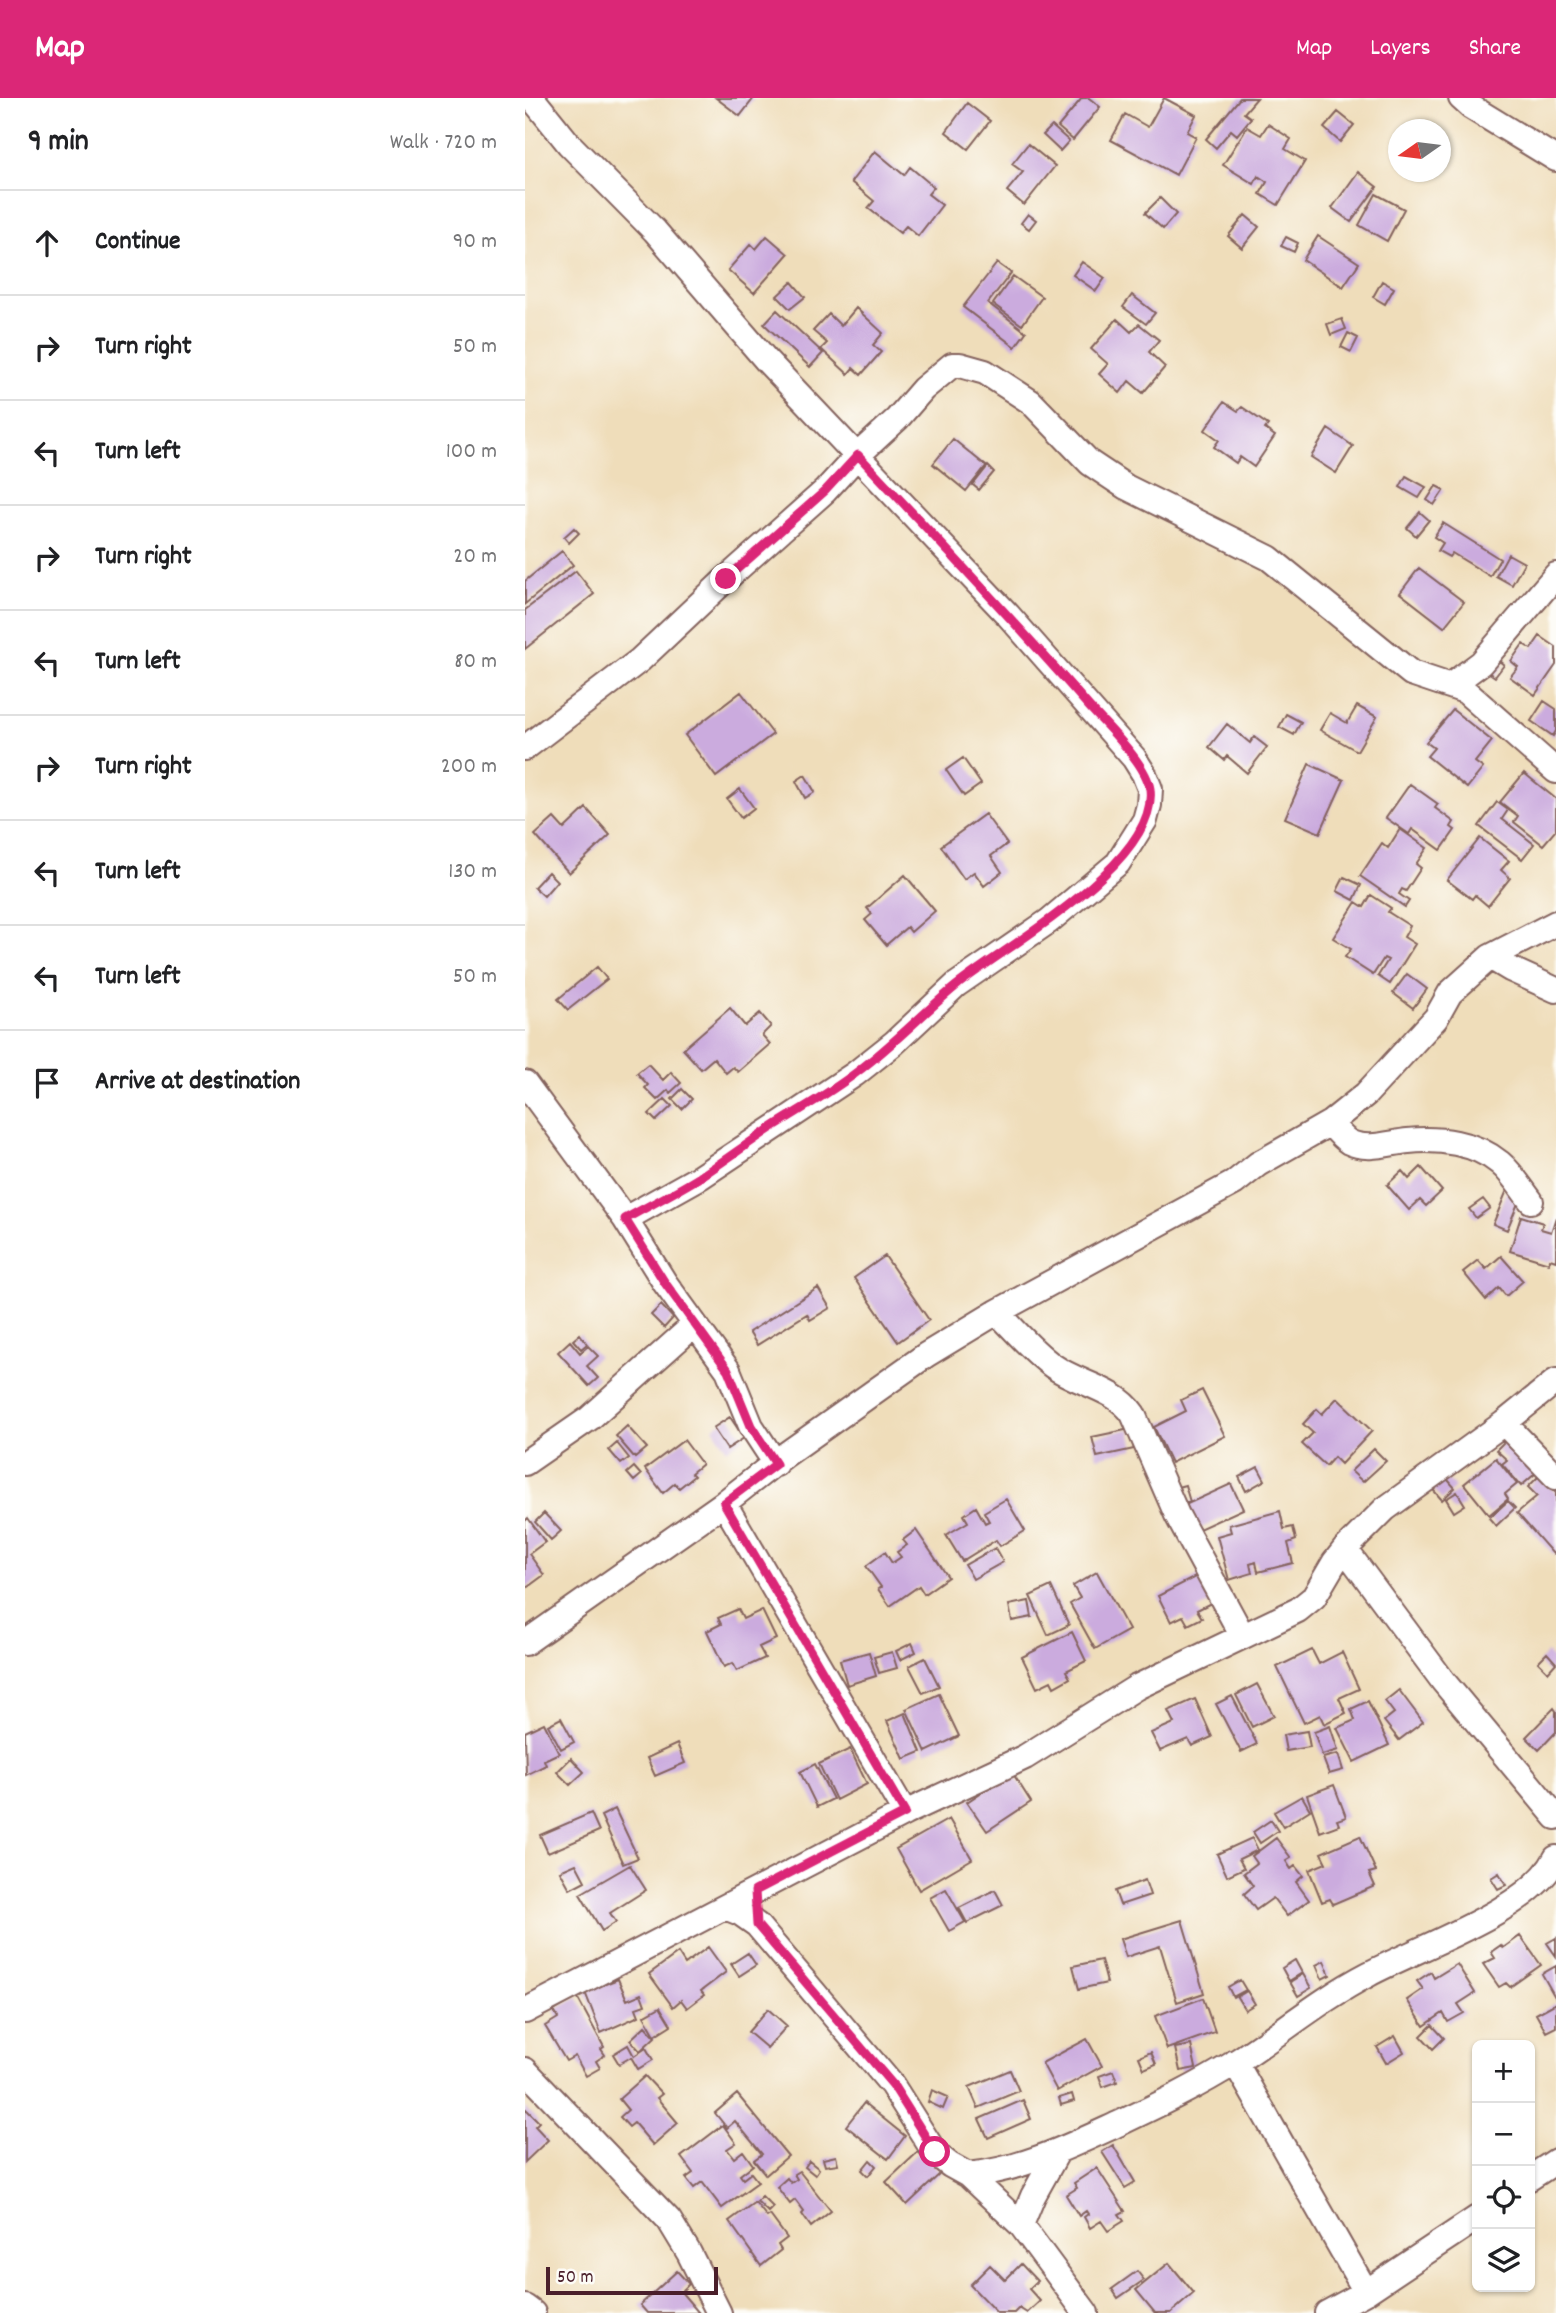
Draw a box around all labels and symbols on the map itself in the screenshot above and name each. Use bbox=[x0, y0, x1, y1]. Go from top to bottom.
north arrow bbox=[1388, 119, 1451, 182]
route end bbox=[710, 563, 741, 594]
route start bbox=[919, 2136, 950, 2167]
scale bar bbox=[546, 2264, 717, 2296]

